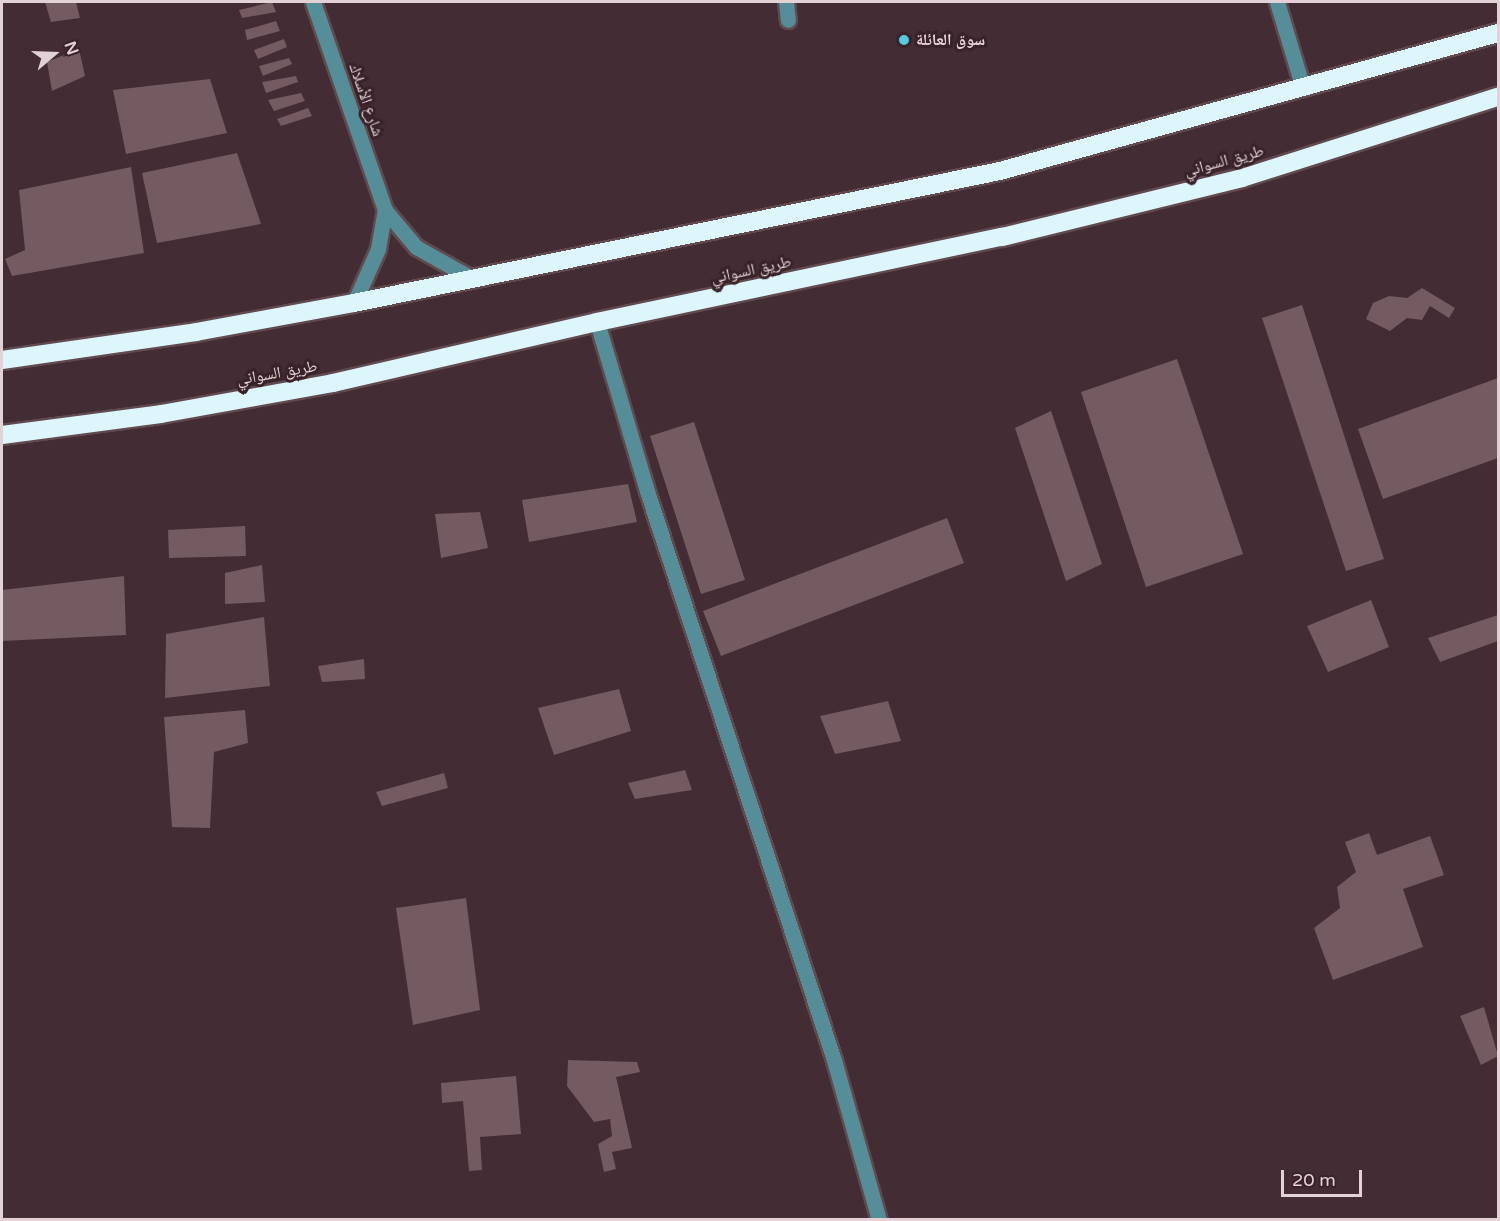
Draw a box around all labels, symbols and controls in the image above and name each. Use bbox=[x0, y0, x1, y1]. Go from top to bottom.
north arrow bbox=[24, 24, 84, 84]
place label: سوق العائلة bbox=[916, 30, 985, 50]
marker: سوق العائلة bbox=[897, 33, 911, 47]
text: N bbox=[59, 39, 83, 57]
street label: شارع الأسلاك bbox=[345, 61, 387, 139]
street label: طريق السواني bbox=[1182, 141, 1266, 181]
street label: طريق السواني bbox=[709, 252, 793, 288]
street label: طريق السواني bbox=[235, 356, 319, 390]
scale bar bbox=[1284, 1158, 1365, 1196]
text: 20 m bbox=[1292, 1169, 1336, 1191]

